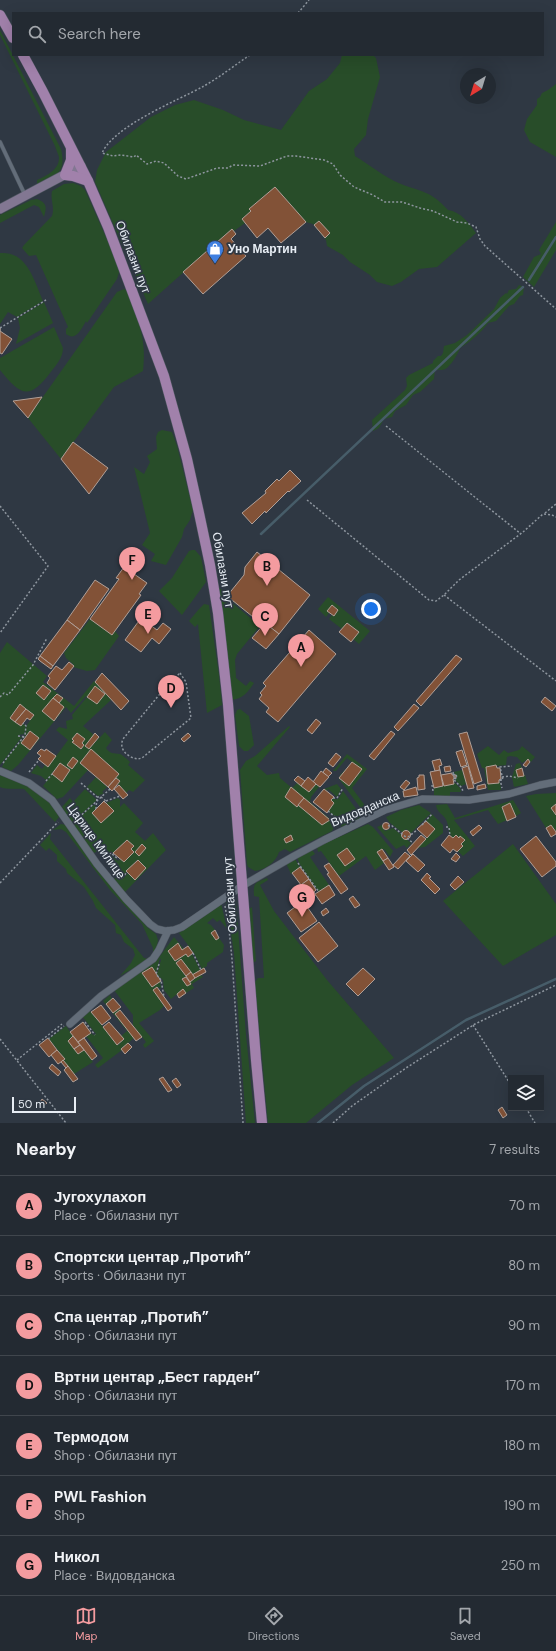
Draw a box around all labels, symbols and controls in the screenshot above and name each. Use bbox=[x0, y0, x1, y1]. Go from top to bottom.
search box bbox=[12, 12, 544, 56]
icon: search bbox=[26, 23, 48, 45]
text: Search here bbox=[58, 24, 141, 44]
north arrow bbox=[460, 68, 496, 104]
street label: Обилазни пут bbox=[112, 218, 154, 296]
shop icon: Уно Мартин bbox=[205, 239, 225, 264]
place label: Уно Мартин bbox=[228, 241, 297, 257]
street label: Обилазни пут bbox=[208, 531, 238, 610]
pin: F bbox=[119, 547, 145, 580]
pin: B bbox=[254, 553, 280, 586]
your location bbox=[361, 599, 381, 619]
pin: E bbox=[135, 601, 161, 634]
pin: C bbox=[252, 603, 278, 636]
pin: A bbox=[288, 634, 314, 667]
pin: D bbox=[158, 675, 184, 708]
street label: Видовданска bbox=[328, 787, 402, 831]
street label: Царице Милице bbox=[63, 800, 129, 882]
street label: Обилазни пут bbox=[219, 856, 241, 934]
pin: G bbox=[289, 884, 315, 917]
map controls bbox=[508, 1075, 544, 1111]
button: layers bbox=[508, 1075, 544, 1111]
scale bar bbox=[12, 1095, 76, 1114]
text: 50 m bbox=[18, 1097, 45, 1111]
text: Nearby bbox=[16, 1138, 76, 1160]
text: 7 results bbox=[489, 1141, 540, 1158]
text: Југохулахоп bbox=[54, 1187, 146, 1207]
text: A bbox=[24, 1197, 34, 1214]
text: 70 m bbox=[509, 1197, 540, 1214]
text: Place · Обилазни пут bbox=[54, 1207, 179, 1224]
text: Спортски центар „Протић” bbox=[54, 1247, 251, 1267]
text: B bbox=[25, 1257, 33, 1274]
text: 80 m bbox=[508, 1257, 540, 1274]
text: Sports · Обилазни пут bbox=[54, 1267, 186, 1284]
text: Спа центар „Протић” bbox=[54, 1307, 209, 1327]
text: C bbox=[24, 1317, 34, 1334]
text: 90 m bbox=[508, 1317, 540, 1334]
text: Shop · Обилазни пут bbox=[54, 1327, 177, 1344]
text: Вртни центар „Бест гарден” bbox=[54, 1367, 260, 1387]
text: D bbox=[24, 1377, 34, 1394]
text: 170 m bbox=[505, 1377, 540, 1394]
text: Shop · Обилазни пут bbox=[54, 1387, 177, 1404]
text: Термодом bbox=[54, 1427, 129, 1447]
text: E bbox=[25, 1437, 33, 1454]
text: 180 m bbox=[504, 1437, 540, 1454]
text: Shop · Обилазни пут bbox=[54, 1447, 177, 1464]
text: PWL Fashion bbox=[54, 1487, 147, 1507]
text: F bbox=[25, 1497, 33, 1514]
text: 190 m bbox=[504, 1497, 540, 1514]
text: Shop bbox=[54, 1507, 85, 1524]
text: Никол bbox=[54, 1547, 100, 1567]
text: G bbox=[24, 1557, 34, 1574]
text: 250 m bbox=[501, 1557, 540, 1574]
text: Place · Видовданска bbox=[54, 1567, 175, 1584]
tab: Map bbox=[75, 1605, 97, 1643]
tab: Directions bbox=[248, 1605, 300, 1643]
tab: Saved bbox=[450, 1605, 481, 1643]

